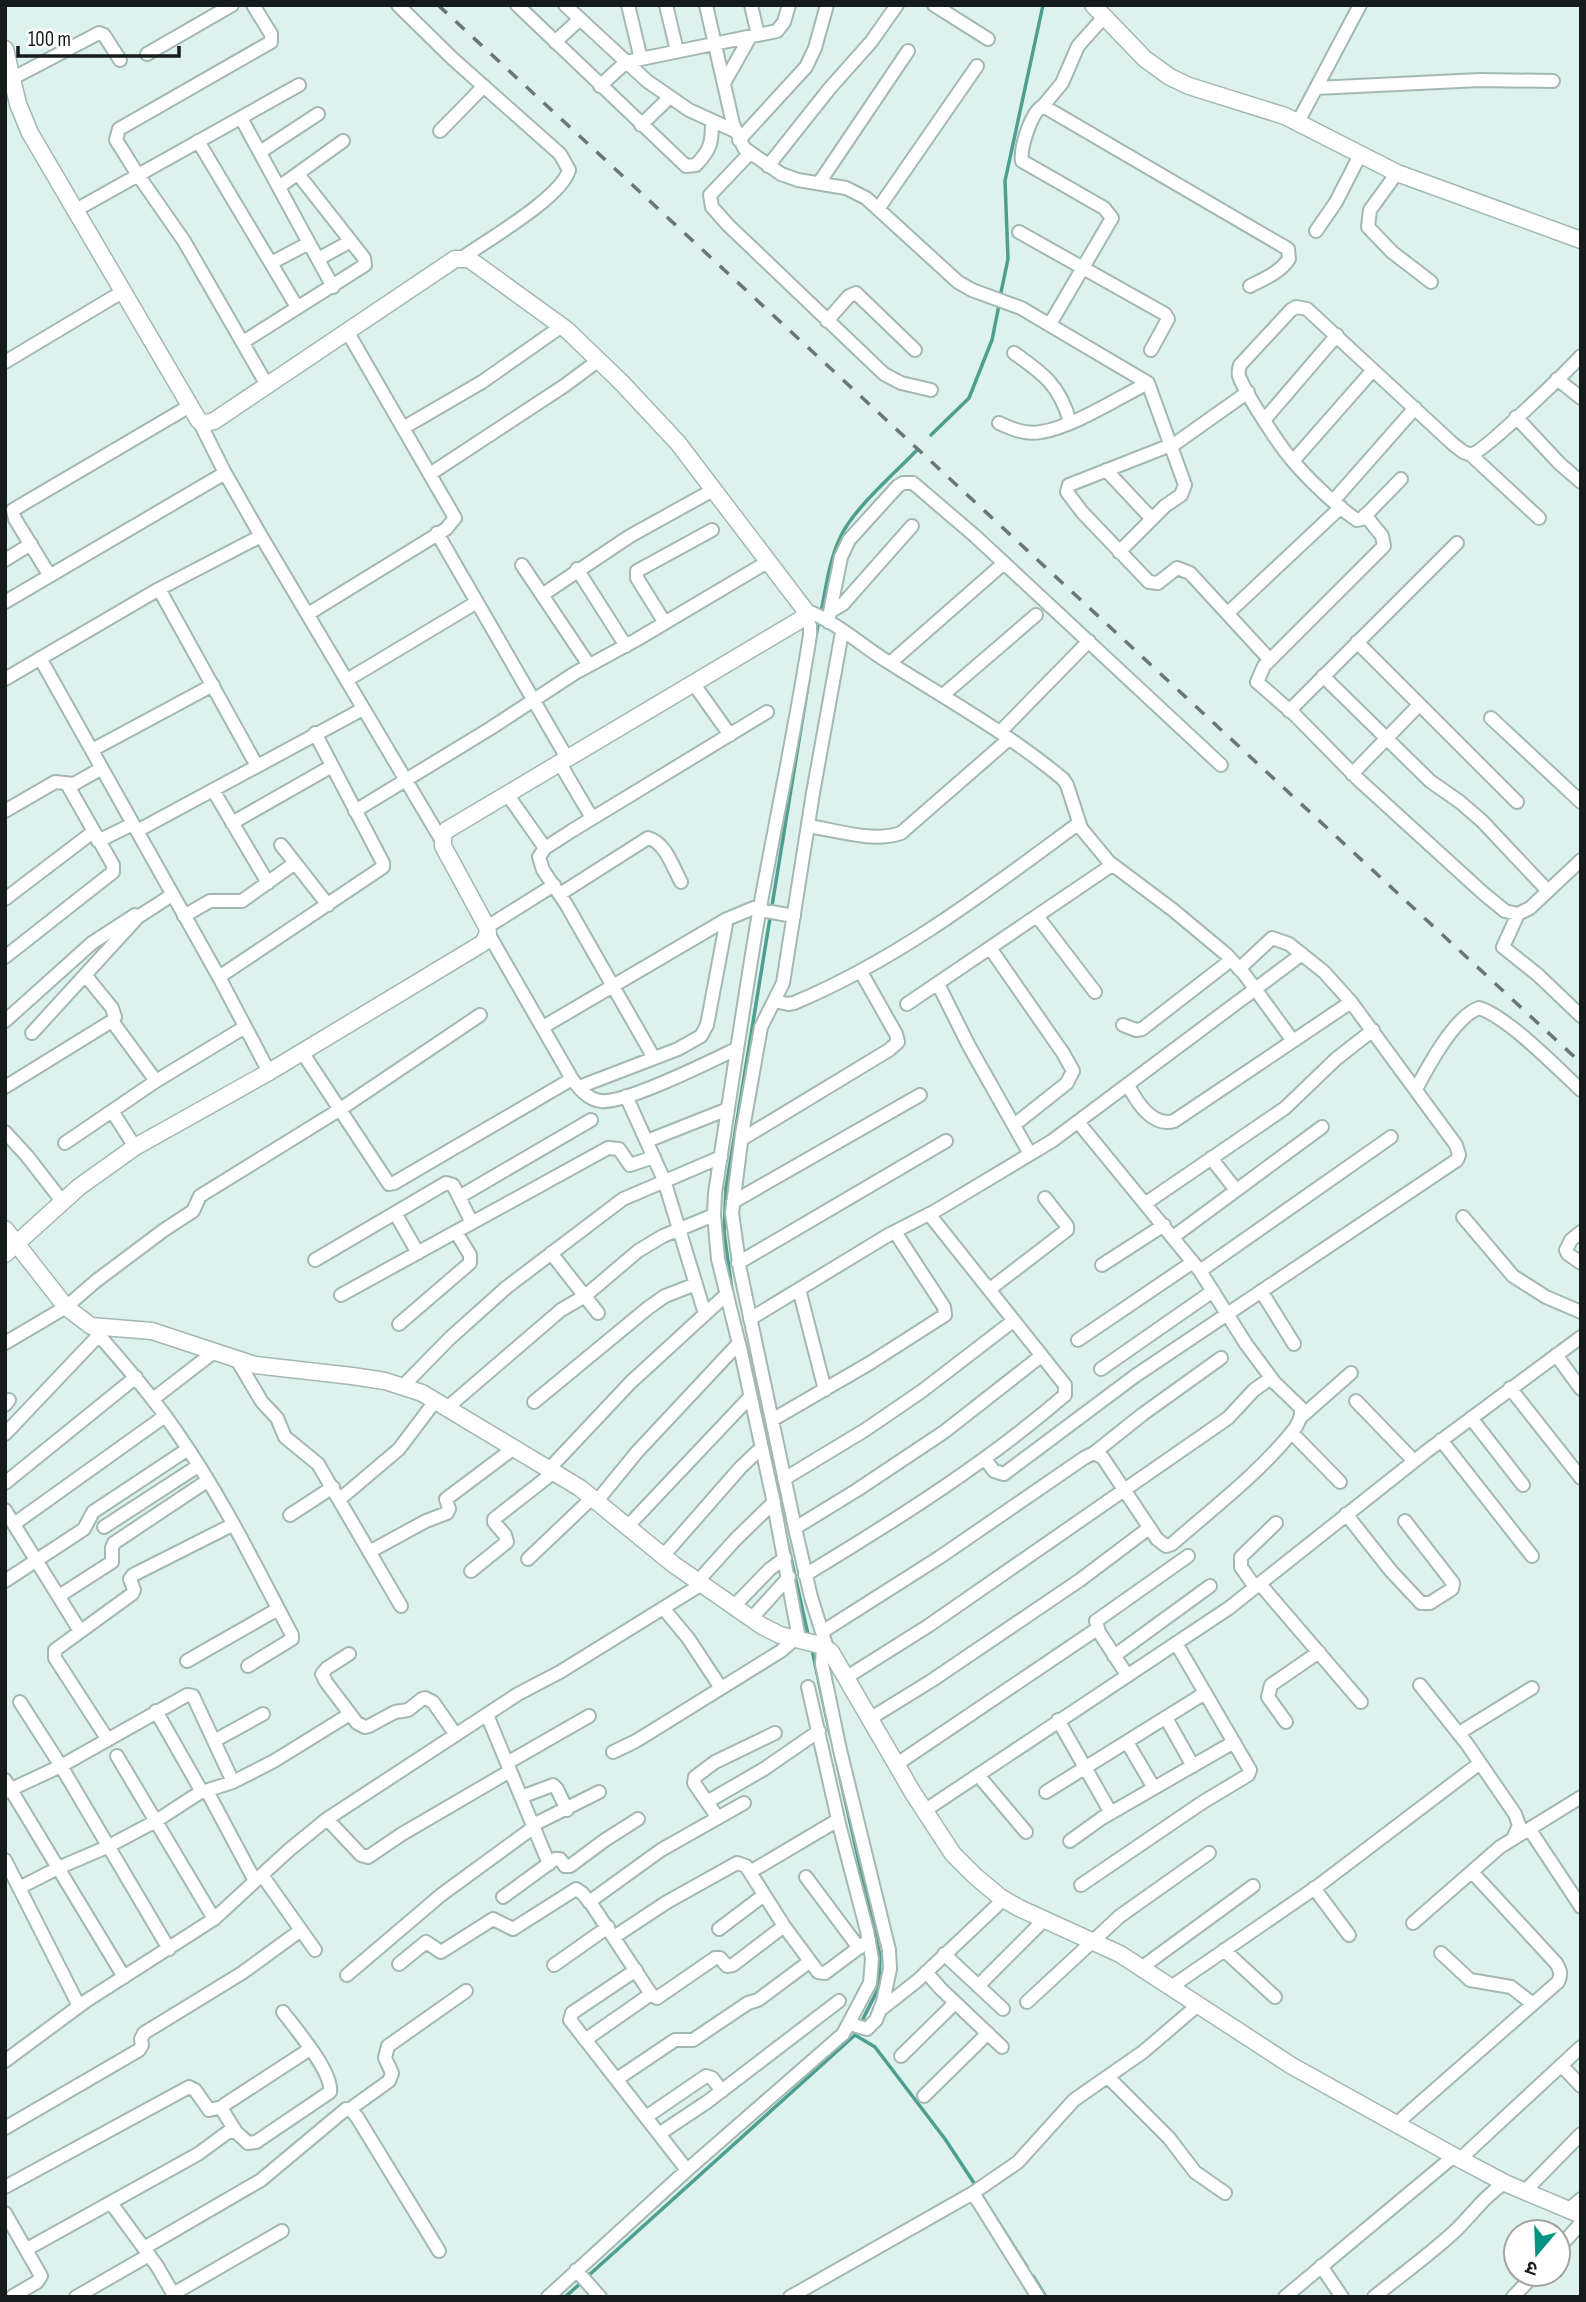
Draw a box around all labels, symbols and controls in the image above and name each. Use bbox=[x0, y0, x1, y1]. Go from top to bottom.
scale bar bbox=[18, 14, 178, 58]
text: 100 m bbox=[28, 27, 71, 52]
north arrow bbox=[1502, 2218, 1572, 2288]
text: उ bbox=[1522, 2255, 1541, 2280]

